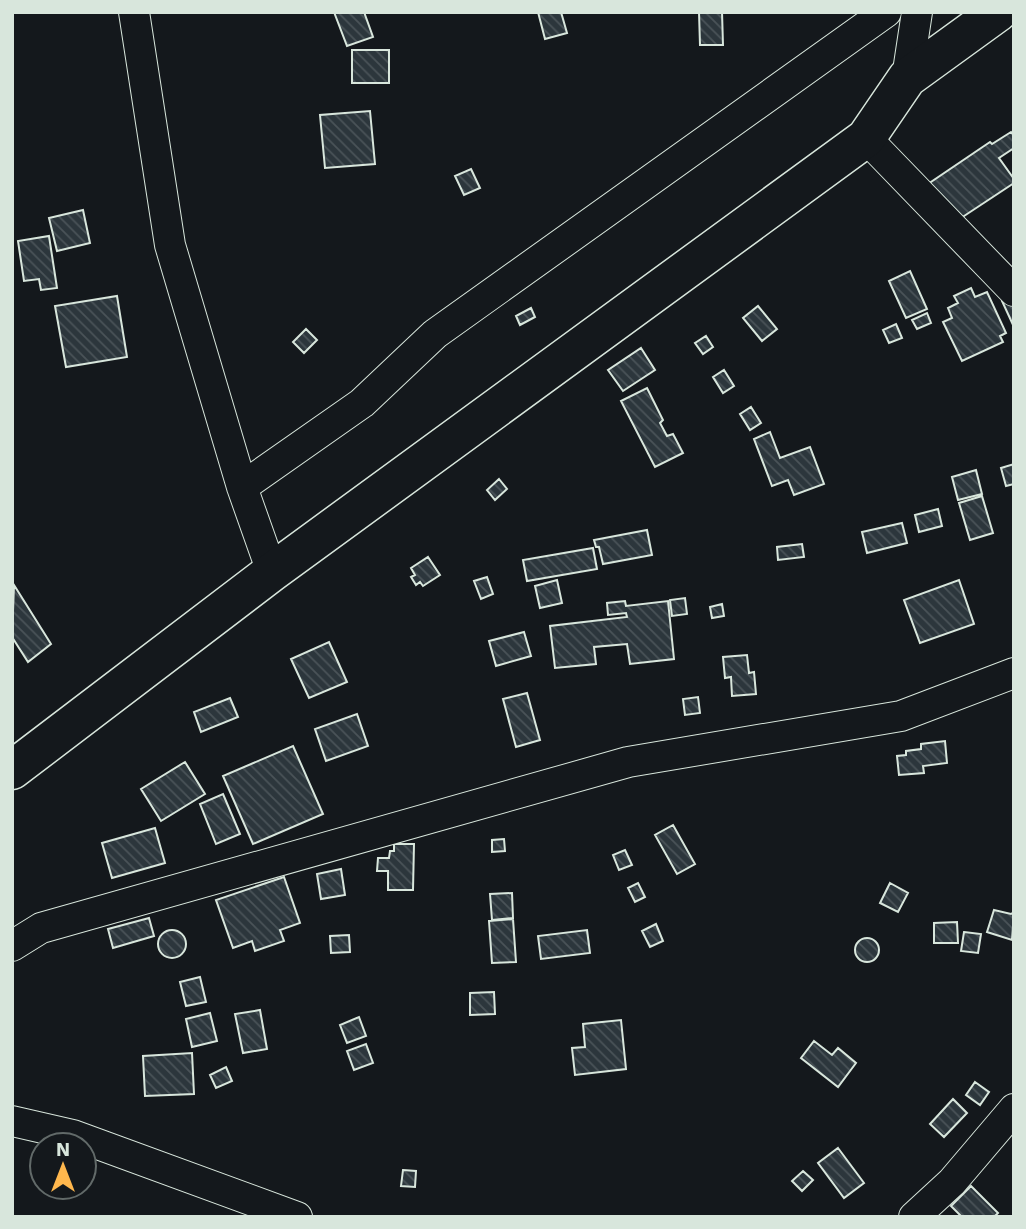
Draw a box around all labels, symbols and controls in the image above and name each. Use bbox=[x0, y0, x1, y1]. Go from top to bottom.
north arrow bbox=[28, 1131, 98, 1201]
text: N bbox=[56, 1138, 70, 1161]

